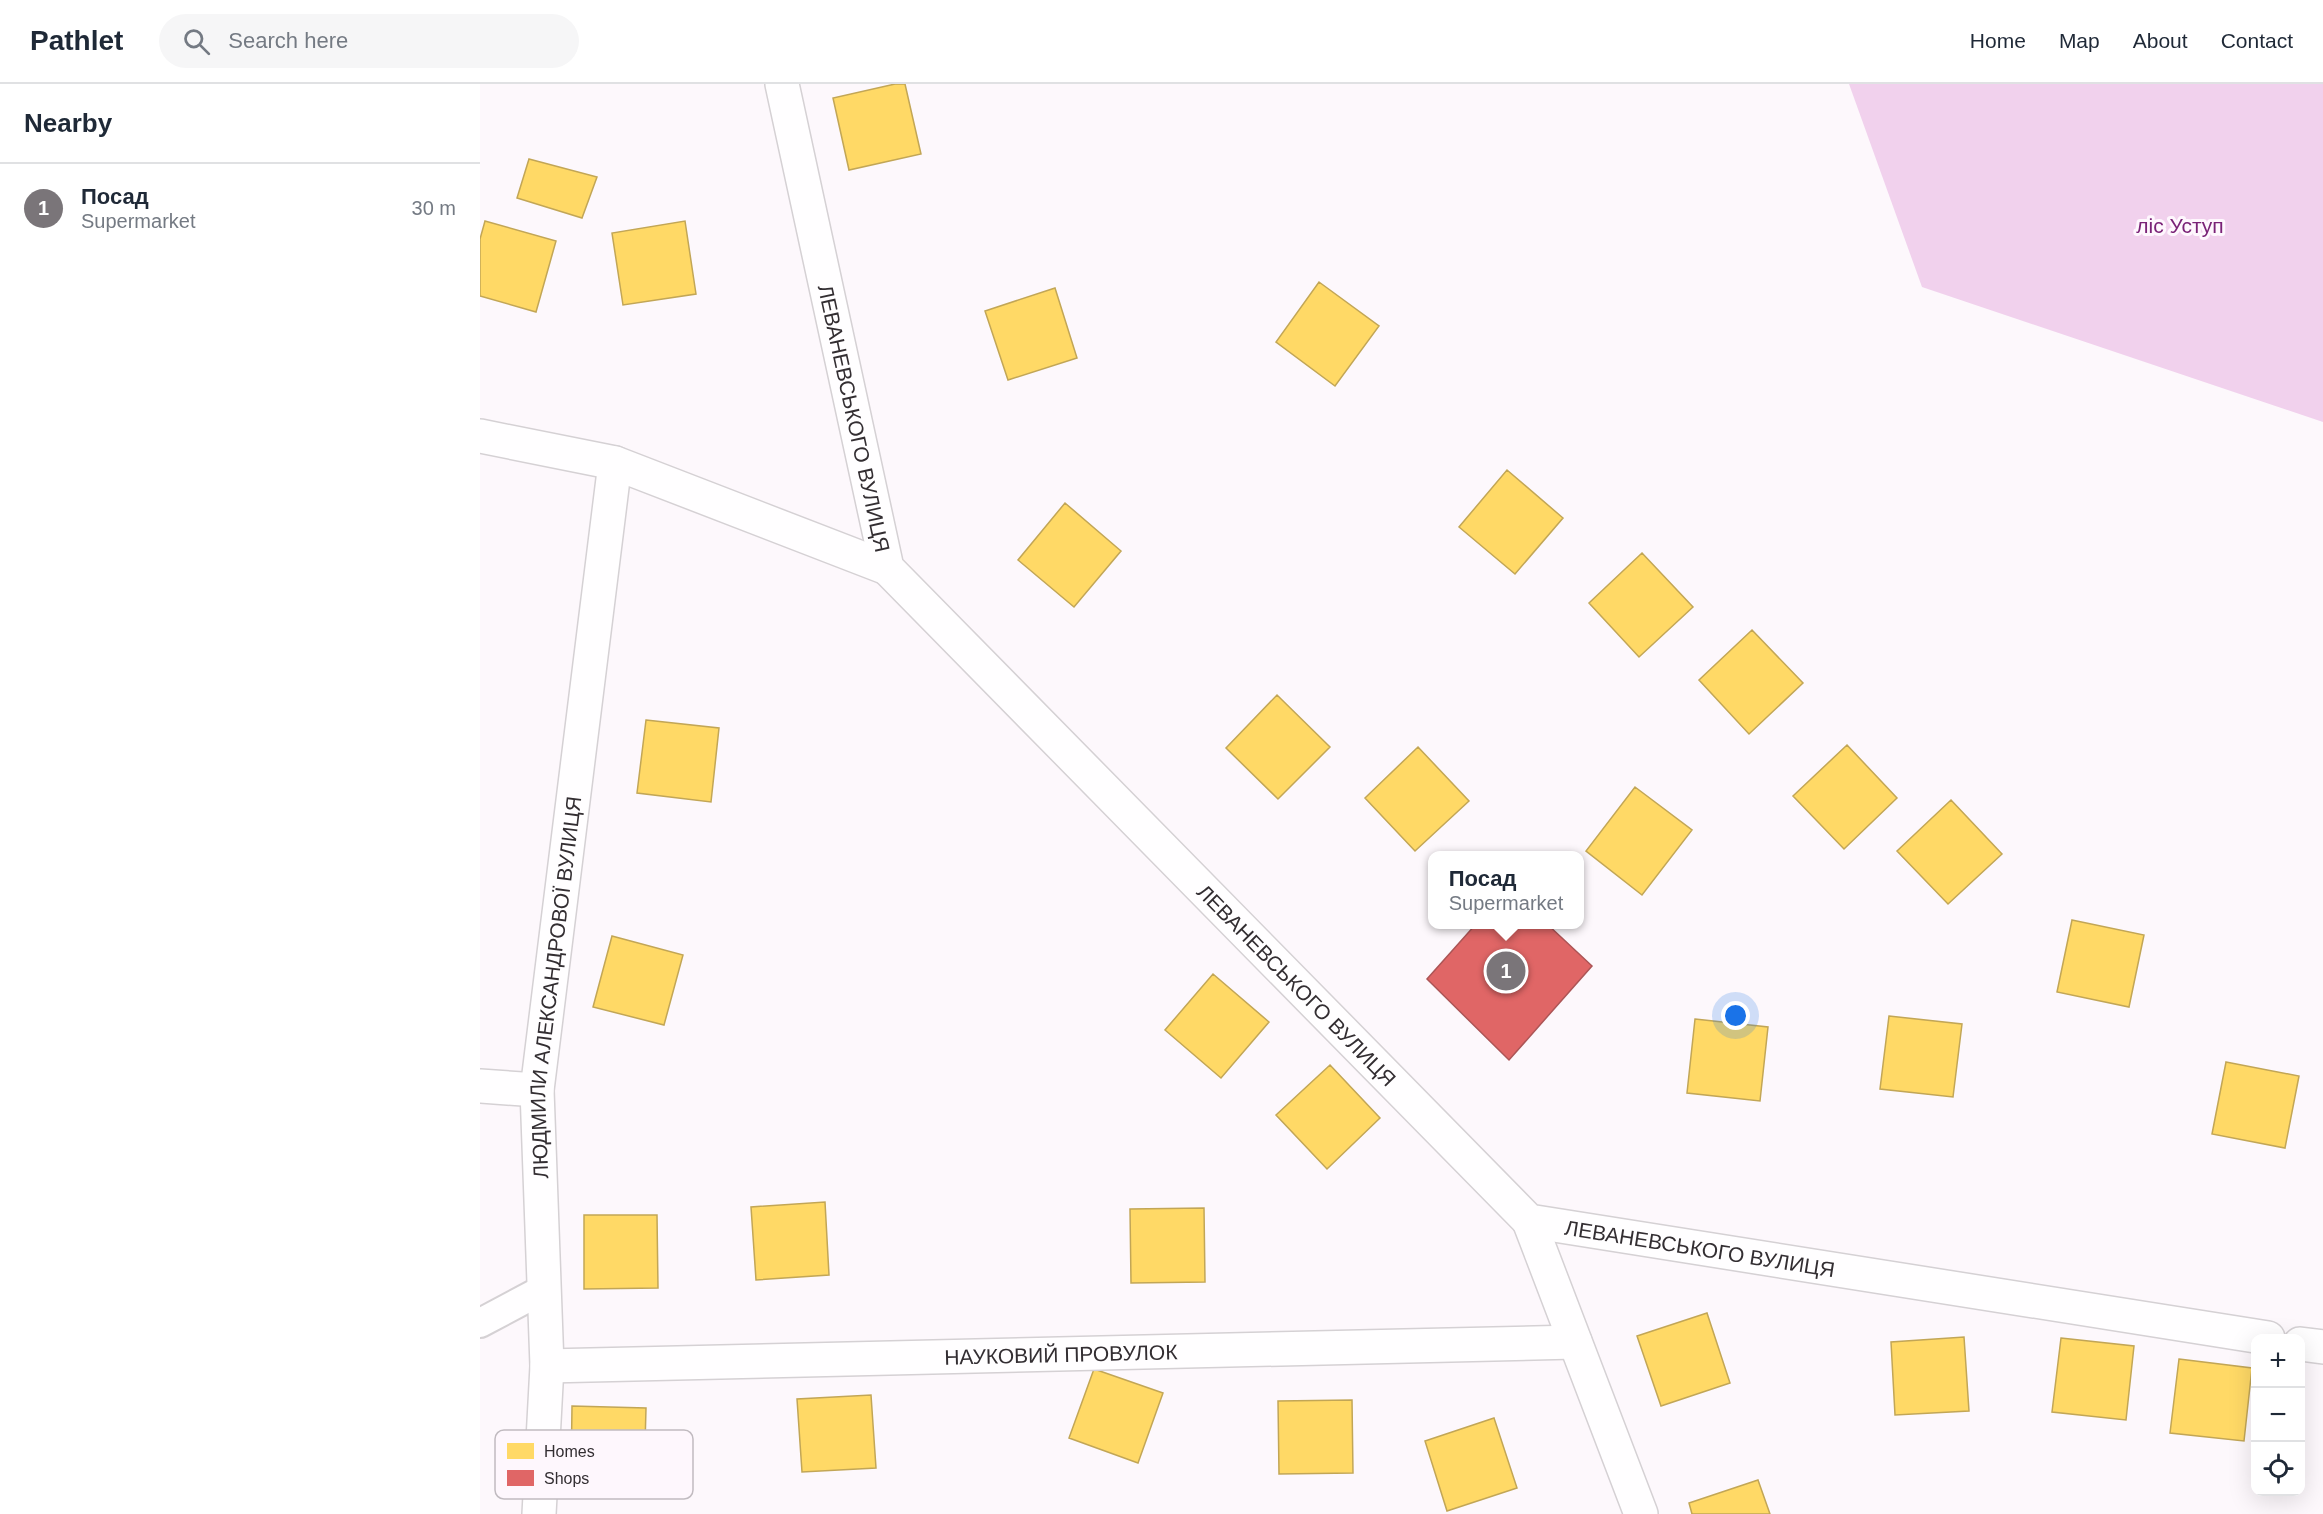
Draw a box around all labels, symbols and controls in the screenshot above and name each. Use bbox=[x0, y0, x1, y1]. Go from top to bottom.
search box bbox=[159, 14, 579, 68]
text: Pathlet bbox=[30, 25, 123, 56]
icon: search bbox=[180, 25, 213, 58]
text: Search here bbox=[228, 28, 348, 53]
text: Home bbox=[1970, 29, 2026, 52]
text: Map bbox=[2059, 29, 2100, 52]
text: About bbox=[2133, 29, 2188, 52]
text: Contact bbox=[2221, 29, 2293, 52]
text: Nearby bbox=[24, 108, 112, 138]
text: Посад bbox=[81, 184, 149, 209]
text: 1 bbox=[38, 197, 49, 219]
text: 30 m bbox=[412, 197, 456, 219]
text: Supermarket bbox=[81, 210, 196, 232]
park label: ліс Уступ bbox=[2136, 214, 2224, 237]
street label: ЛЕВАНЕВСЬКОГО ВУЛИЦЯ bbox=[814, 282, 895, 554]
street label: ЛЮДМИЛИ АЛЕКСАНДРОВОЇ ВУЛИЦЯ bbox=[525, 795, 585, 1179]
popup bbox=[1428, 851, 1584, 929]
text: Посад bbox=[1449, 866, 1516, 891]
street label: ЛЕВАНЕВСЬКОГО ВУЛИЦЯ bbox=[1193, 880, 1401, 1090]
text: Supermarket bbox=[1449, 892, 1563, 914]
pin: 1 bbox=[1486, 948, 1526, 994]
your location bbox=[1721, 1001, 1750, 1030]
street label: ЛЕВАНЕВСЬКОГО ВУЛИЦЯ bbox=[1563, 1215, 1836, 1281]
map controls bbox=[2251, 1334, 2305, 1496]
button: + bbox=[2251, 1334, 2305, 1388]
street label: НАУКОВИЙ ПРОВУЛОК bbox=[944, 1340, 1179, 1368]
button: − bbox=[2251, 1388, 2305, 1442]
legend bbox=[495, 1430, 693, 1499]
button: locate bbox=[2251, 1442, 2305, 1496]
text: Homes bbox=[544, 1443, 595, 1460]
text: Shops bbox=[544, 1470, 589, 1487]

